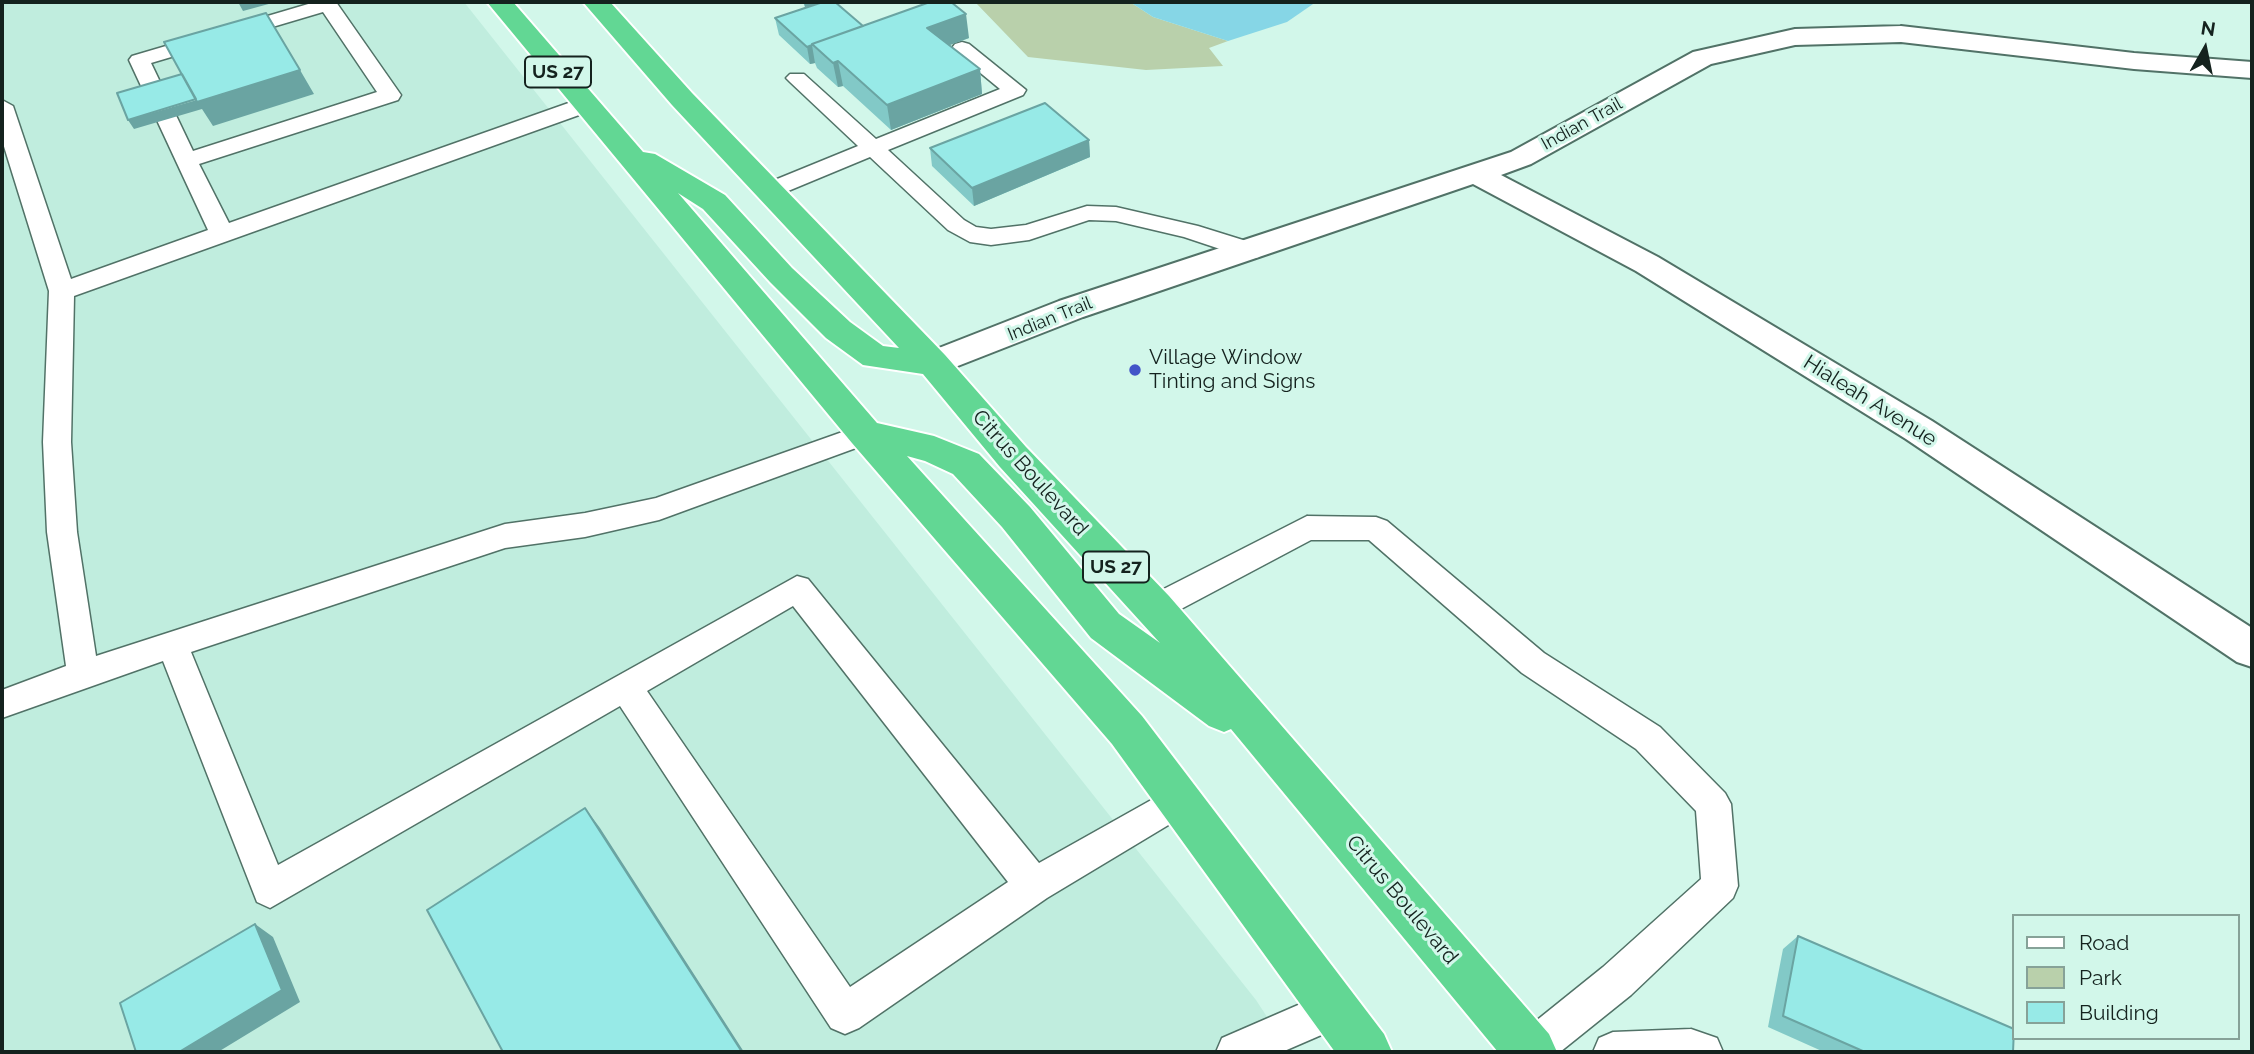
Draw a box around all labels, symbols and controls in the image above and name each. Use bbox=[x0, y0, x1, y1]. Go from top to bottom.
north arrow bbox=[2170, 14, 2240, 84]
text: N bbox=[2199, 16, 2217, 40]
road number: US 27 bbox=[525, 57, 591, 88]
street label: Indian Trail bbox=[1538, 93, 1626, 155]
street label: Indian Trail bbox=[1005, 292, 1095, 346]
place label: Village Window Tinting and Signs bbox=[1149, 345, 1316, 395]
street label: Hialeah Avenue bbox=[1799, 350, 1941, 452]
marker: Village Window Tinting and Signs bbox=[1127, 362, 1143, 378]
street label: Citrus Boulevard bbox=[967, 405, 1093, 541]
road number: US 27 bbox=[1083, 552, 1149, 582]
street label: Citrus Boulevard bbox=[1341, 830, 1463, 970]
legend bbox=[2012, 914, 2240, 1040]
text: Road bbox=[2079, 930, 2129, 955]
text: Park bbox=[2079, 965, 2122, 990]
text: Building bbox=[2079, 1000, 2159, 1025]

